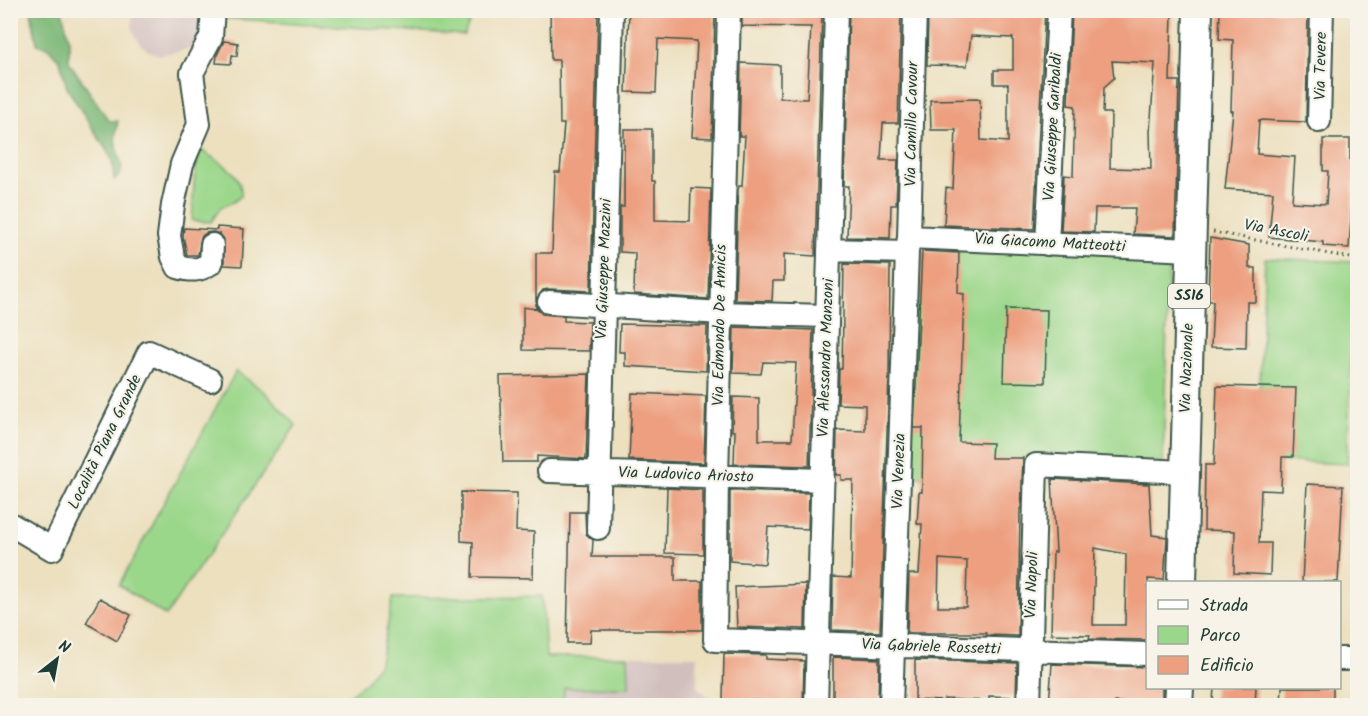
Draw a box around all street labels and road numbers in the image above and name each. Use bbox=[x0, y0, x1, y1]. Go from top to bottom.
street label: Via Tevere bbox=[1308, 32, 1334, 100]
street label: Via Giuseppe Garibaldi bbox=[1037, 51, 1069, 202]
street label: Via Camillo Cavour bbox=[898, 59, 926, 187]
street label: Via Giuseppe Mazzini bbox=[589, 197, 619, 340]
street label: Via Ascoli bbox=[1242, 213, 1311, 250]
street label: Via Giacomo Matteotti bbox=[974, 227, 1127, 260]
street label: Via Edmondo De Amicis bbox=[706, 244, 734, 406]
street label: Via Alessandro Manzoni bbox=[811, 277, 841, 438]
road number: SS16 bbox=[1168, 284, 1210, 308]
street label: Via Nazionale bbox=[1173, 323, 1201, 413]
street label: Località Piana Grande bbox=[61, 370, 149, 514]
street label: Via Venezia bbox=[885, 433, 913, 509]
street label: Via Ludovico Ariosto bbox=[618, 460, 754, 490]
street label: Via Napoli bbox=[1018, 550, 1046, 619]
street label: Via Gabriele Rossetti bbox=[861, 632, 1002, 662]

